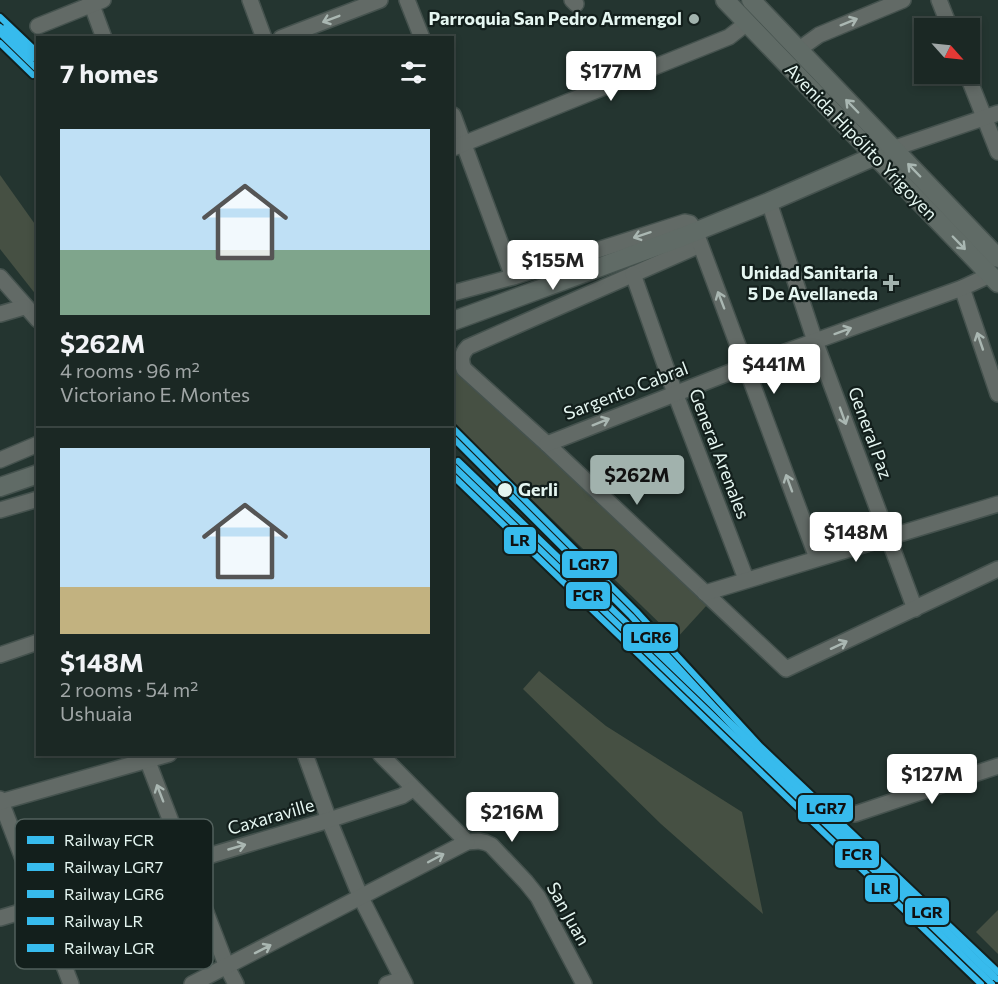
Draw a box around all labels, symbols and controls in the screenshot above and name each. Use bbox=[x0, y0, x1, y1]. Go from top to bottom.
place label: Parroquia San Pedro Armengol bbox=[428, 7, 682, 29]
marker: Parroquia San Pedro Armengol bbox=[687, 12, 701, 26]
one-way arrow bbox=[322, 14, 341, 25]
one-way arrow bbox=[839, 16, 858, 27]
north arrow bbox=[914, 18, 980, 84]
map controls bbox=[914, 18, 980, 84]
pin: $177M bbox=[569, 51, 653, 102]
icon: filters bbox=[397, 56, 430, 89]
text: 7 homes bbox=[60, 57, 158, 88]
text: $177M bbox=[580, 58, 642, 82]
street label: Avenida Hipólito Yrigoyen bbox=[781, 58, 942, 224]
one-way arrow bbox=[845, 99, 859, 114]
one-way arrow bbox=[906, 163, 921, 178]
icon: home bbox=[191, 168, 299, 276]
one-way arrow bbox=[633, 231, 652, 242]
one-way arrow bbox=[952, 236, 966, 251]
pin: $155M bbox=[511, 240, 595, 291]
text: $155M bbox=[521, 247, 585, 271]
place label: Unidad Sanitaria 5 De Avellaneda bbox=[741, 261, 878, 304]
marker: Unidad Sanitaria 5 De Avellaneda bbox=[882, 274, 900, 292]
one-way arrow bbox=[715, 292, 726, 310]
one-way arrow bbox=[833, 325, 852, 336]
text: $262M bbox=[60, 327, 145, 358]
one-way arrow bbox=[974, 332, 985, 351]
pin: $441M bbox=[732, 344, 816, 395]
text: $441M bbox=[742, 351, 806, 375]
street label: Sargento Cabral bbox=[560, 356, 691, 424]
text: 4 rooms · 96 m² bbox=[60, 358, 200, 382]
text: Victoriano E. Montes bbox=[60, 382, 250, 406]
street label: General Paz bbox=[844, 384, 898, 482]
street label: General Arenales bbox=[685, 385, 755, 522]
one-way arrow bbox=[839, 406, 850, 425]
one-way arrow bbox=[591, 416, 610, 427]
pin: $262M bbox=[595, 455, 679, 506]
text: $262M bbox=[604, 462, 670, 486]
one-way arrow bbox=[783, 474, 794, 493]
place label: Gerli bbox=[518, 478, 558, 500]
marker: Gerli bbox=[496, 481, 514, 499]
icon: home bbox=[191, 487, 299, 595]
pin: $148M bbox=[814, 512, 898, 563]
text: $148M bbox=[824, 519, 888, 543]
line badge: LR bbox=[503, 526, 537, 555]
text: LR bbox=[510, 530, 530, 549]
line badge: LGR7 bbox=[561, 550, 618, 579]
text: LGR7 bbox=[569, 554, 609, 573]
line badge: FCR bbox=[565, 581, 611, 610]
text: FCR bbox=[572, 585, 604, 604]
line badge: LGR6 bbox=[622, 623, 679, 652]
text: LGR6 bbox=[630, 627, 672, 646]
one-way arrow bbox=[829, 638, 847, 650]
text: $148M bbox=[60, 646, 144, 677]
text: 2 rooms · 54 m² bbox=[60, 677, 198, 701]
text: Ushuaia bbox=[60, 701, 132, 725]
pin: $127M bbox=[890, 754, 974, 805]
text: $127M bbox=[901, 761, 963, 785]
one-way arrow bbox=[153, 784, 164, 803]
pin: $216M bbox=[470, 792, 554, 843]
street label: Caxaraville bbox=[225, 793, 317, 839]
line badge: LGR7 bbox=[797, 794, 854, 823]
text: LGR7 bbox=[806, 798, 846, 817]
text: $216M bbox=[480, 799, 544, 823]
legend bbox=[15, 819, 213, 969]
text: Railway FCR bbox=[64, 830, 155, 849]
line badge: FCR bbox=[834, 840, 880, 869]
one-way arrow bbox=[227, 841, 246, 852]
text: FCR bbox=[841, 844, 873, 863]
one-way arrow bbox=[426, 852, 444, 864]
text: Railway LGR7 bbox=[64, 857, 163, 876]
line badge: LR bbox=[864, 874, 899, 903]
street label: San Juan bbox=[543, 878, 595, 949]
text: LR bbox=[871, 878, 891, 897]
text: Railway LGR6 bbox=[64, 884, 164, 903]
line badge: LGR bbox=[904, 897, 950, 926]
text: LGR bbox=[911, 902, 943, 921]
text: Railway LR bbox=[64, 911, 144, 930]
text: Railway LGR bbox=[64, 938, 155, 957]
one-way arrow bbox=[254, 943, 271, 955]

